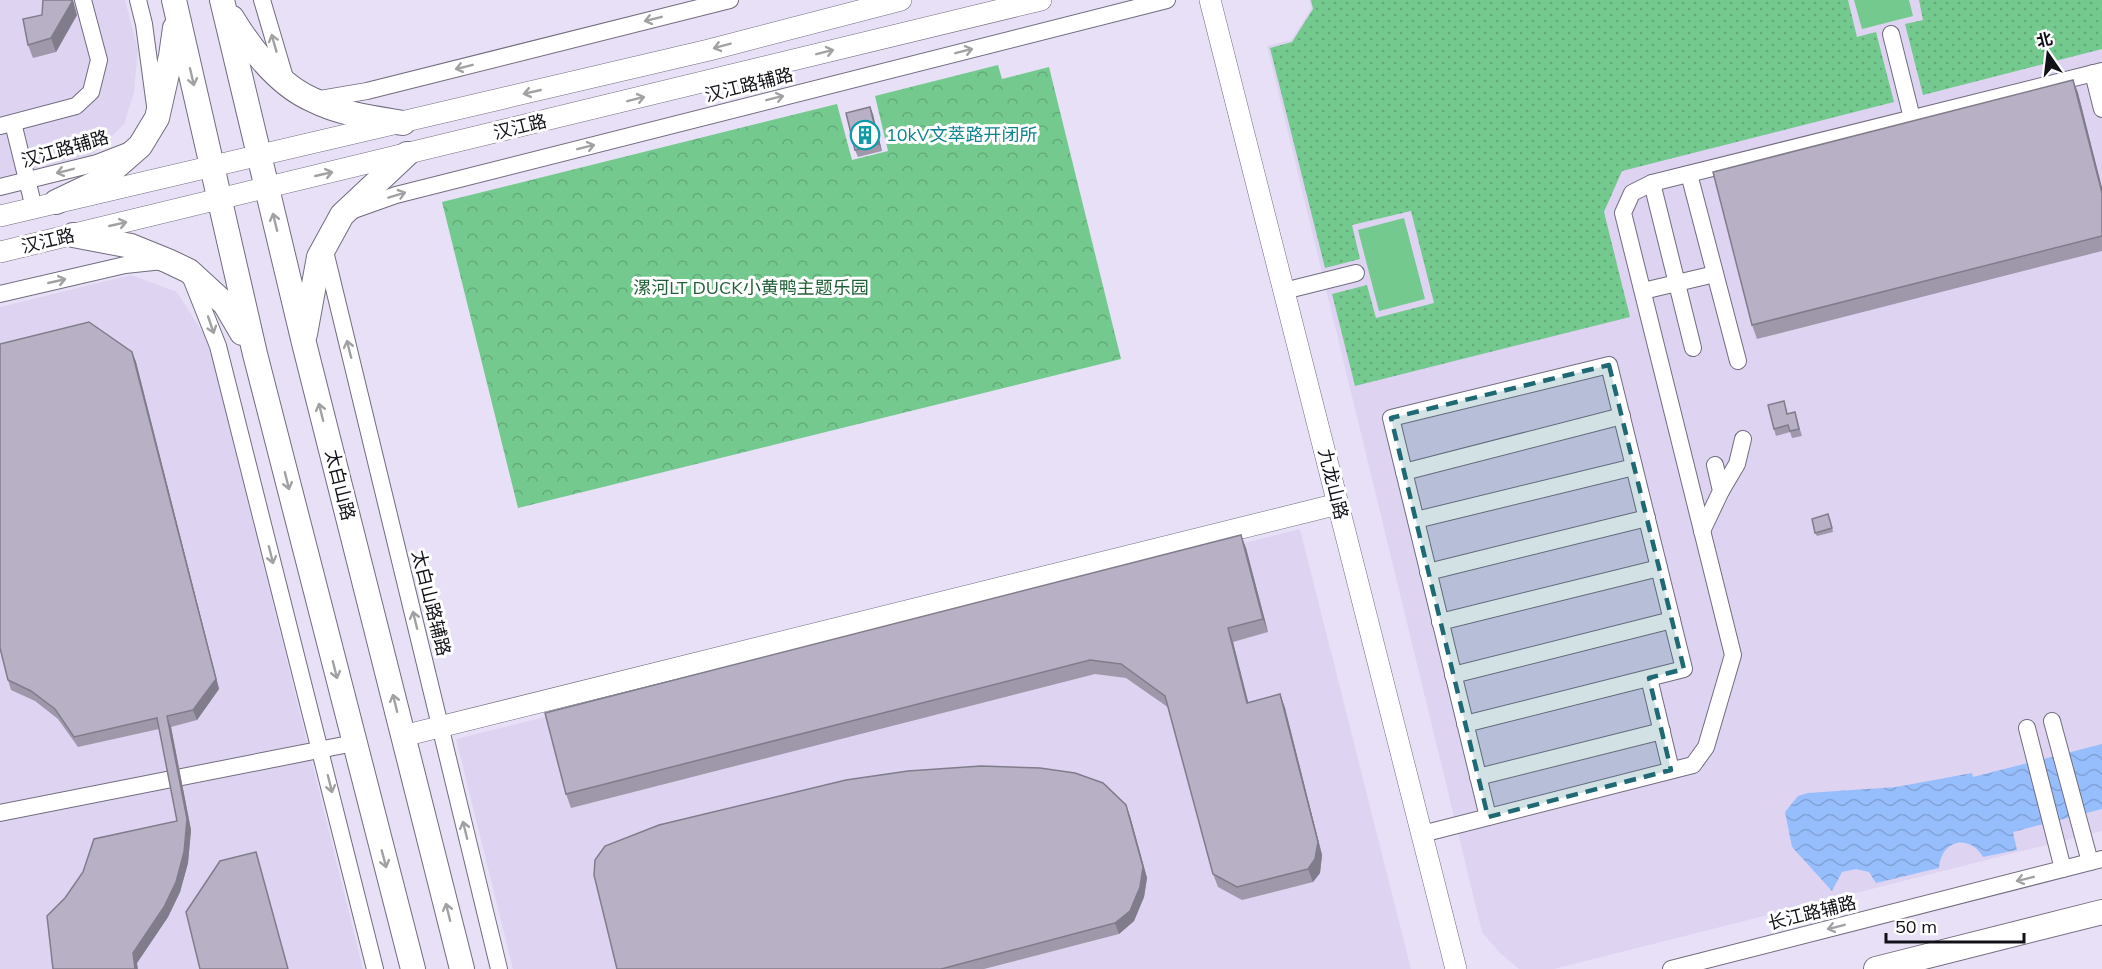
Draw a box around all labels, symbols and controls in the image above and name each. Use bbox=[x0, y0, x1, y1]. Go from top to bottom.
one-way arrow bbox=[644, 14, 663, 26]
north arrow bbox=[2018, 24, 2078, 84]
text: 北 bbox=[2034, 28, 2055, 51]
one-way arrow bbox=[268, 33, 279, 52]
one-way arrow bbox=[713, 41, 732, 53]
one-way arrow bbox=[954, 44, 973, 56]
one-way arrow bbox=[815, 46, 834, 58]
one-way arrow bbox=[455, 62, 474, 73]
street label: 汉江路辅路 bbox=[702, 62, 795, 107]
one-way arrow bbox=[187, 67, 198, 87]
one-way arrow bbox=[523, 87, 542, 99]
one-way arrow bbox=[626, 92, 645, 104]
one-way arrow bbox=[765, 92, 784, 104]
street label: 汉江路 bbox=[491, 109, 549, 144]
building icon: 10kV文萃路开闭所 bbox=[849, 119, 881, 151]
place label: 10kV文萃路开闭所 bbox=[886, 123, 1037, 146]
street label: 汉江路辅路 bbox=[18, 125, 111, 172]
one-way arrow bbox=[576, 140, 595, 152]
one-way arrow bbox=[56, 165, 75, 177]
one-way arrow bbox=[313, 168, 333, 179]
one-way arrow bbox=[387, 189, 406, 200]
one-way arrow bbox=[269, 213, 281, 232]
one-way arrow bbox=[108, 217, 127, 229]
street label: 汉江路 bbox=[19, 223, 77, 258]
one-way arrow bbox=[47, 274, 66, 286]
park label: 漯河LT DUCK小黄鸭主题乐园 bbox=[633, 276, 869, 299]
one-way arrow bbox=[206, 315, 217, 334]
one-way arrow bbox=[343, 340, 355, 359]
one-way arrow bbox=[315, 403, 327, 422]
street label: 九龙山路 bbox=[1314, 446, 1353, 522]
street label: 太白山路 bbox=[321, 447, 360, 523]
one-way arrow bbox=[282, 471, 293, 490]
one-way arrow bbox=[266, 545, 278, 564]
street label: 太白山路辅路 bbox=[407, 548, 456, 658]
one-way arrow bbox=[408, 611, 420, 630]
one-way arrow bbox=[330, 660, 342, 679]
one-way arrow bbox=[388, 694, 400, 713]
one-way arrow bbox=[324, 774, 336, 793]
one-way arrow bbox=[459, 821, 471, 840]
one-way arrow bbox=[379, 849, 391, 868]
one-way arrow bbox=[2016, 873, 2035, 885]
street label: 长江路辅路 bbox=[1765, 890, 1858, 935]
one-way arrow bbox=[441, 903, 453, 922]
scale bar bbox=[1886, 906, 2024, 944]
text: 50 m bbox=[1895, 915, 1937, 938]
one-way arrow bbox=[1827, 922, 1846, 933]

